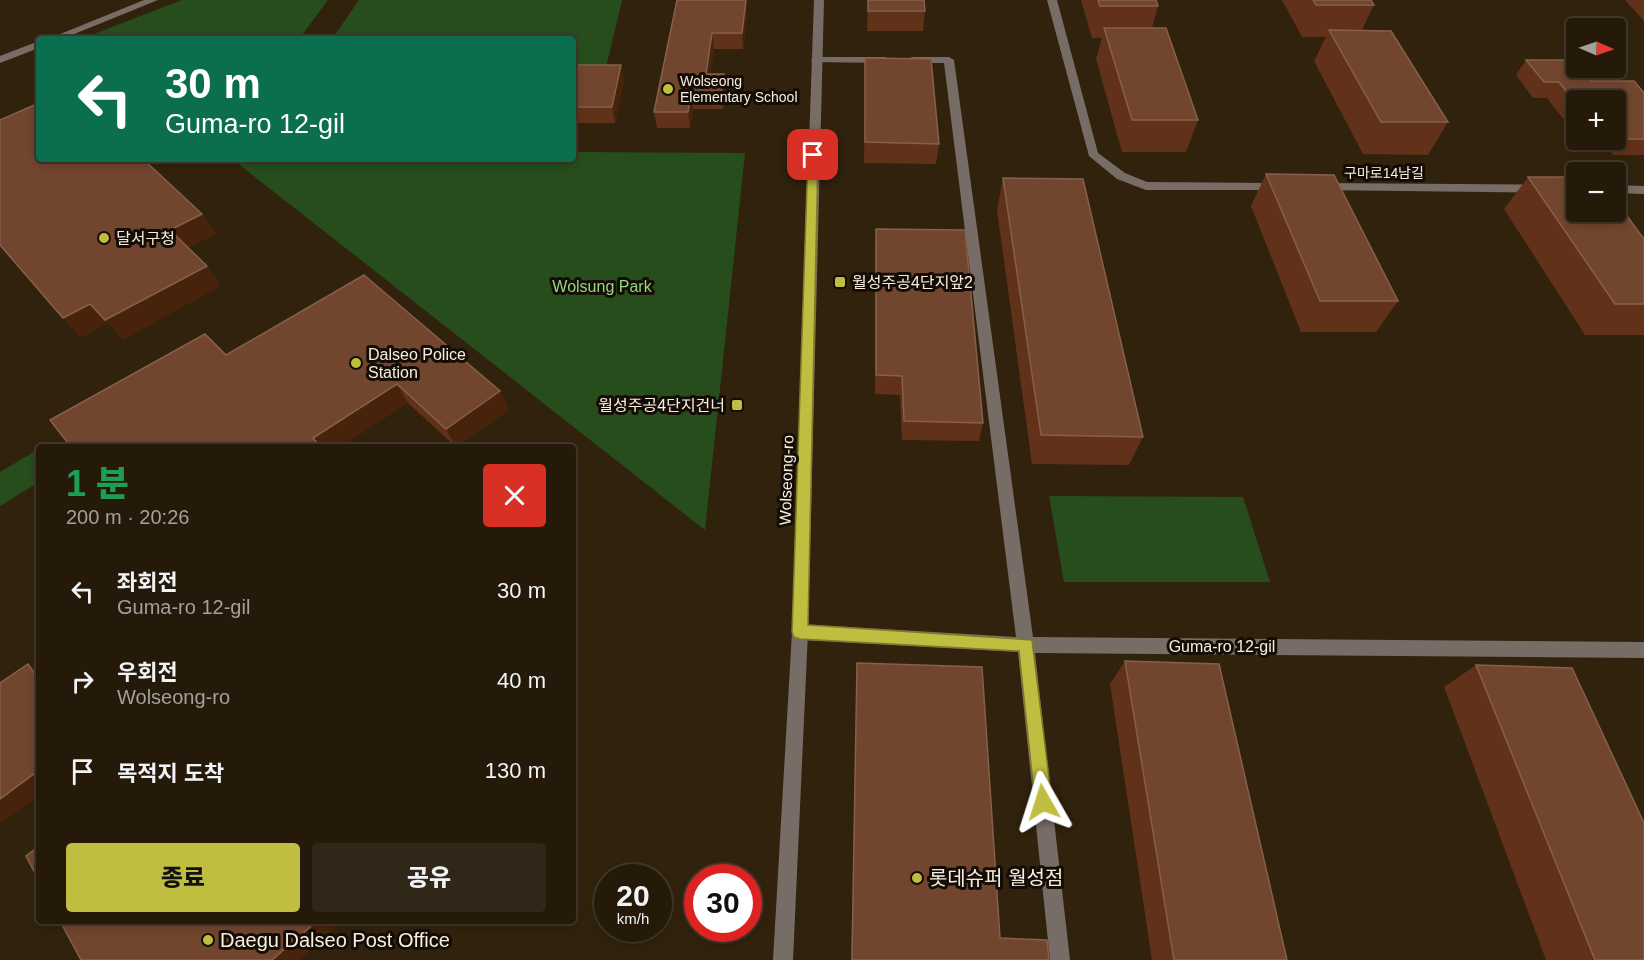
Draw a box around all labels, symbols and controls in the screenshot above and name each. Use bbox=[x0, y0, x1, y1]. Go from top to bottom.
north arrow bbox=[1566, 18, 1626, 78]
map controls bbox=[1566, 18, 1626, 222]
icon: left bbox=[66, 60, 144, 138]
text: 30 m bbox=[165, 60, 261, 107]
place label: Wolseong Elementary School bbox=[680, 73, 798, 105]
marker: Wolseong Elementary School bbox=[661, 82, 675, 96]
button: + bbox=[1566, 90, 1626, 150]
text: Guma-ro 12-gil bbox=[165, 109, 345, 139]
pin bbox=[787, 129, 838, 180]
icon: arrive bbox=[796, 138, 829, 171]
button: − bbox=[1566, 162, 1626, 222]
street label: 구마로14남길 bbox=[1344, 165, 1424, 181]
place label: 달서구청 bbox=[116, 230, 175, 247]
marker: 달서구청 bbox=[97, 231, 111, 245]
place label: 월성주공4단지앞2 bbox=[852, 274, 973, 291]
marker: 월성주공4단지앞2 bbox=[833, 275, 847, 289]
park label: Wolsung Park bbox=[552, 278, 653, 295]
place label: Dalseo Police Station bbox=[368, 346, 466, 381]
marker: Dalseo Police Station bbox=[349, 356, 363, 370]
place label: 월성주공4단지건너 bbox=[598, 397, 725, 414]
marker: 월성주공4단지건너 bbox=[730, 398, 744, 412]
street label: Wolseong-ro bbox=[776, 434, 797, 525]
text: 1 분 bbox=[66, 463, 129, 504]
button: close bbox=[483, 464, 546, 527]
text: 200 m · 20:26 bbox=[66, 506, 189, 528]
text: 좌회전 bbox=[117, 570, 178, 595]
icon: left bbox=[66, 575, 99, 608]
text: 30 m bbox=[497, 578, 546, 603]
text: Guma-ro 12-gil bbox=[117, 596, 250, 618]
street label: Guma-ro 12-gil bbox=[1169, 638, 1275, 655]
text: 우회전 bbox=[117, 660, 178, 685]
icon: right bbox=[66, 665, 99, 698]
text: 40 m bbox=[497, 668, 546, 693]
text: Wolseong-ro bbox=[117, 686, 230, 708]
icon: arrive bbox=[66, 755, 99, 788]
text: 130 m bbox=[485, 758, 546, 783]
text: 목적지 도착 bbox=[117, 761, 224, 786]
position arrow bbox=[1011, 770, 1075, 834]
button: 종료 bbox=[66, 843, 300, 912]
button: 공유 bbox=[312, 843, 546, 912]
speed limit sign: 30 bbox=[684, 864, 762, 942]
place label: 롯데슈퍼 월성점 bbox=[929, 867, 1063, 889]
marker: 롯데슈퍼 월성점 bbox=[910, 871, 924, 885]
text: 20 bbox=[616, 879, 650, 912]
text: km/h bbox=[617, 910, 649, 927]
place label: Daegu Dalseo Post Office bbox=[220, 929, 450, 951]
marker: Daegu Dalseo Post Office bbox=[201, 933, 215, 947]

